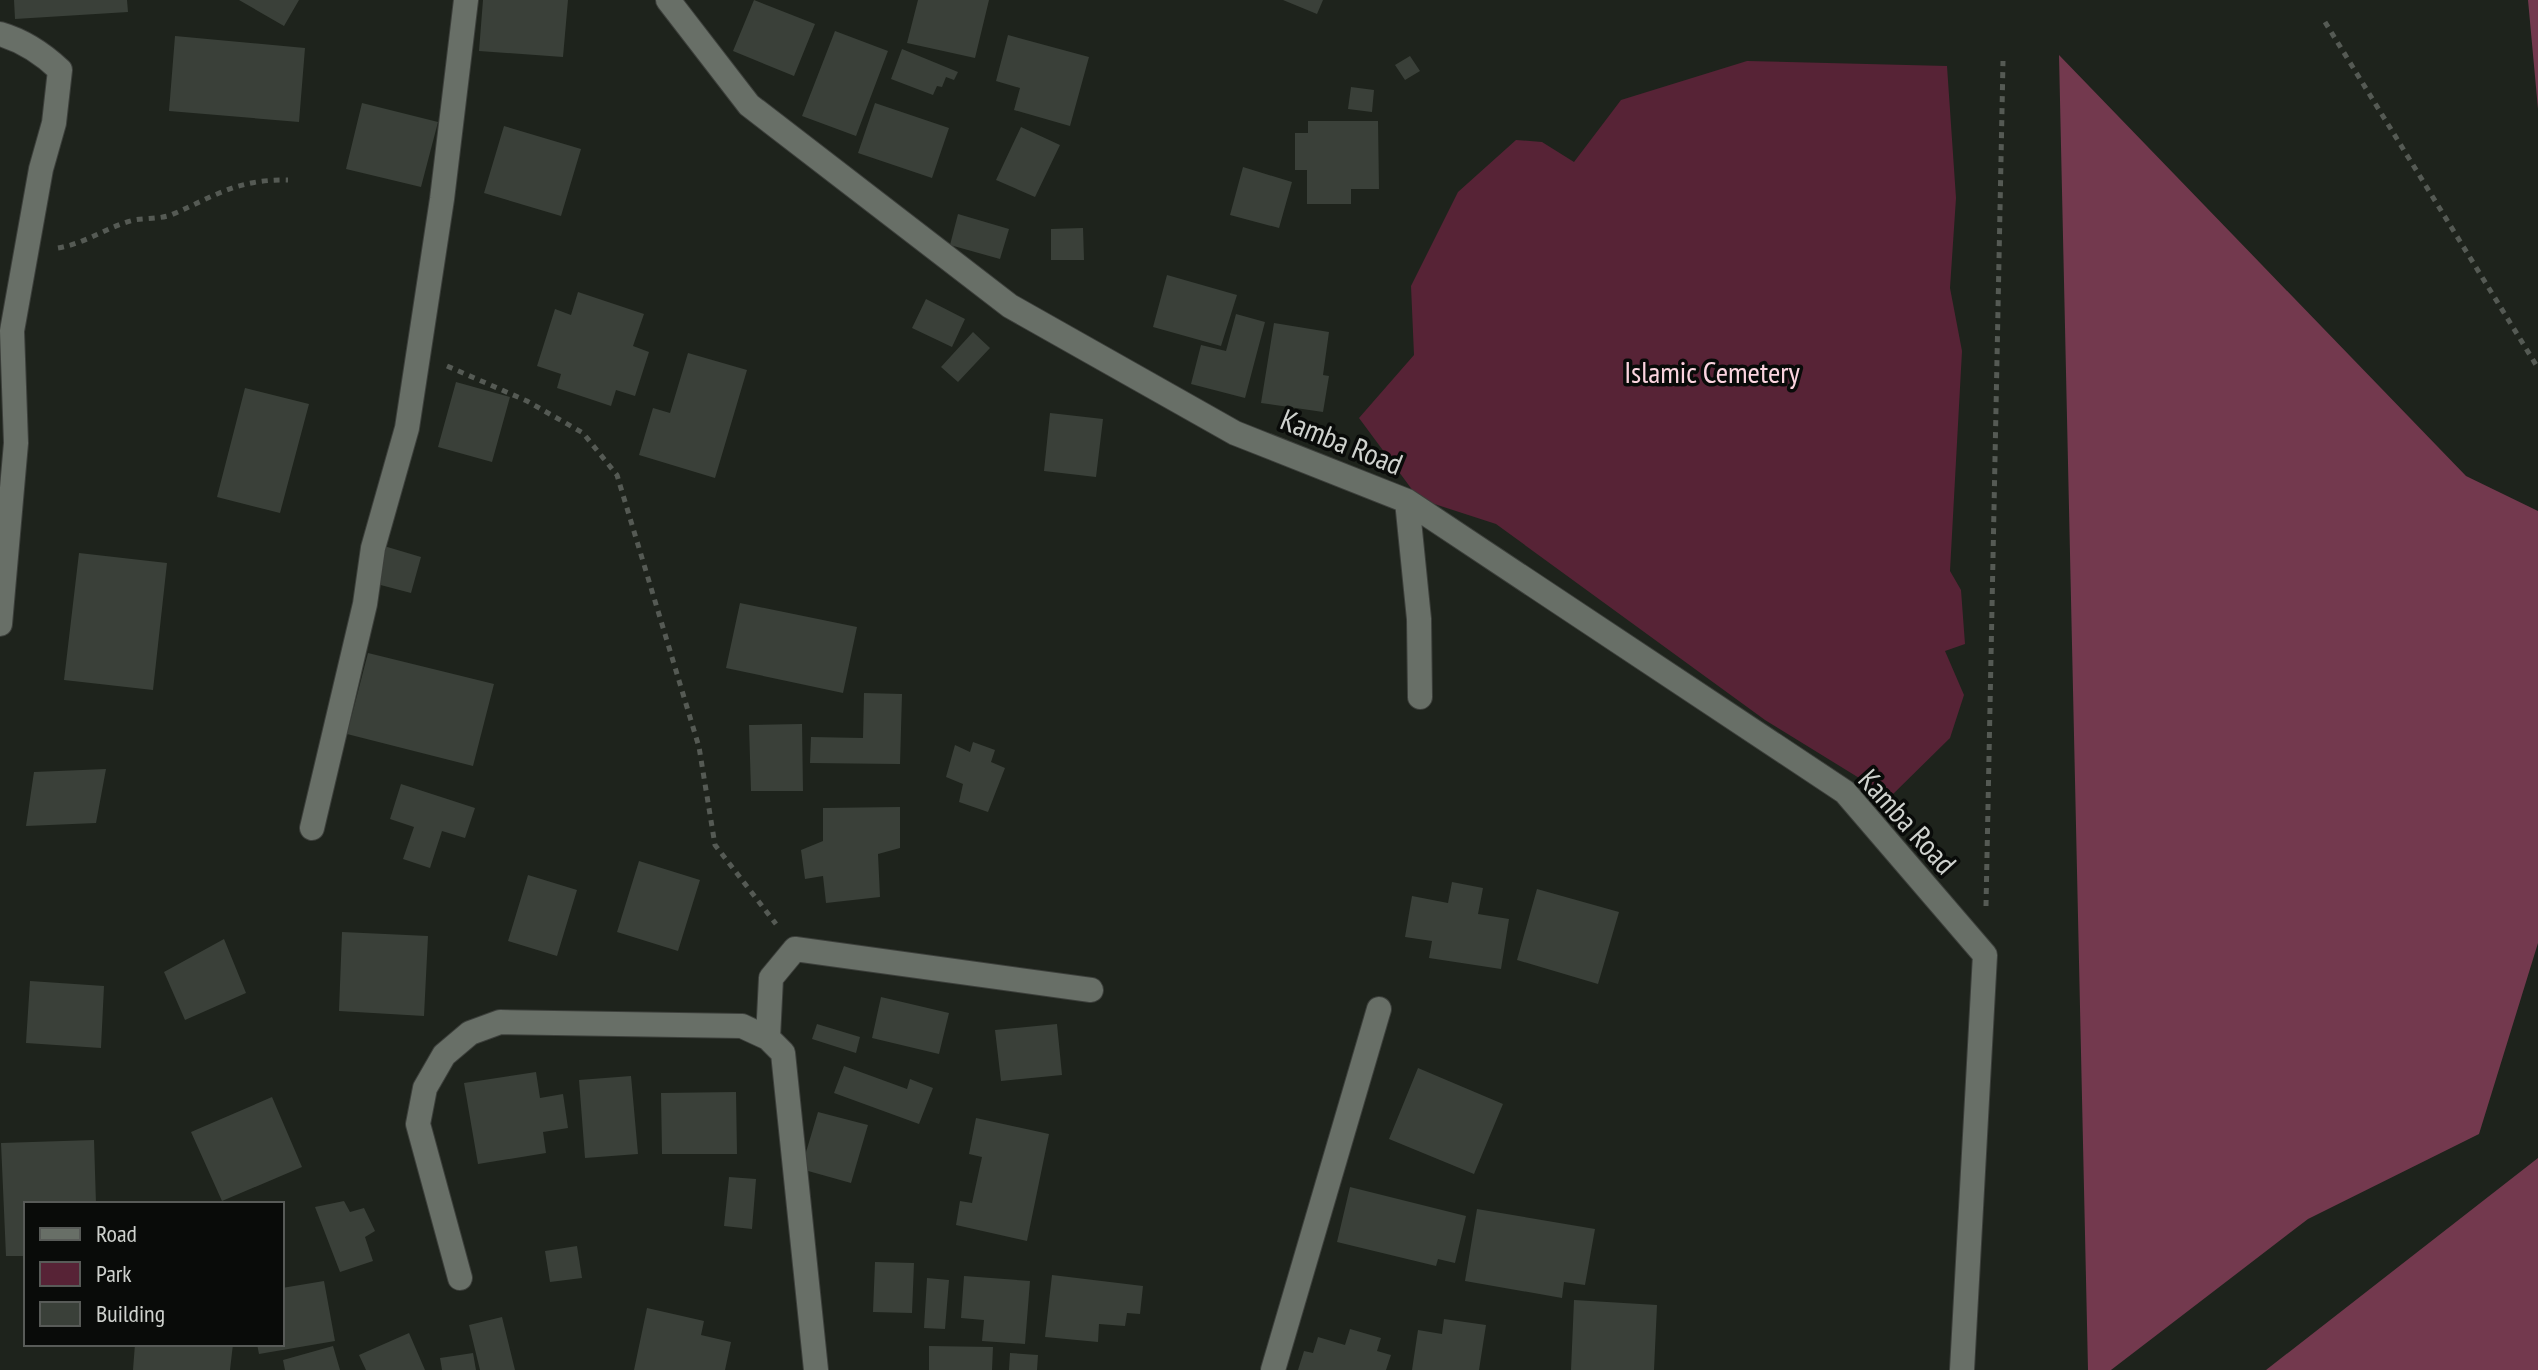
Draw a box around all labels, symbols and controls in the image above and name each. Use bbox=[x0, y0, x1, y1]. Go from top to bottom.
park label: Islamic Cemetery bbox=[1624, 352, 1801, 391]
street label: Kamba Road bbox=[1275, 399, 1409, 483]
street label: Kamba Road bbox=[1851, 760, 1965, 882]
legend bbox=[24, 1202, 284, 1346]
text: Road bbox=[96, 1218, 137, 1249]
text: Park bbox=[96, 1258, 132, 1289]
text: Building bbox=[96, 1298, 165, 1329]

